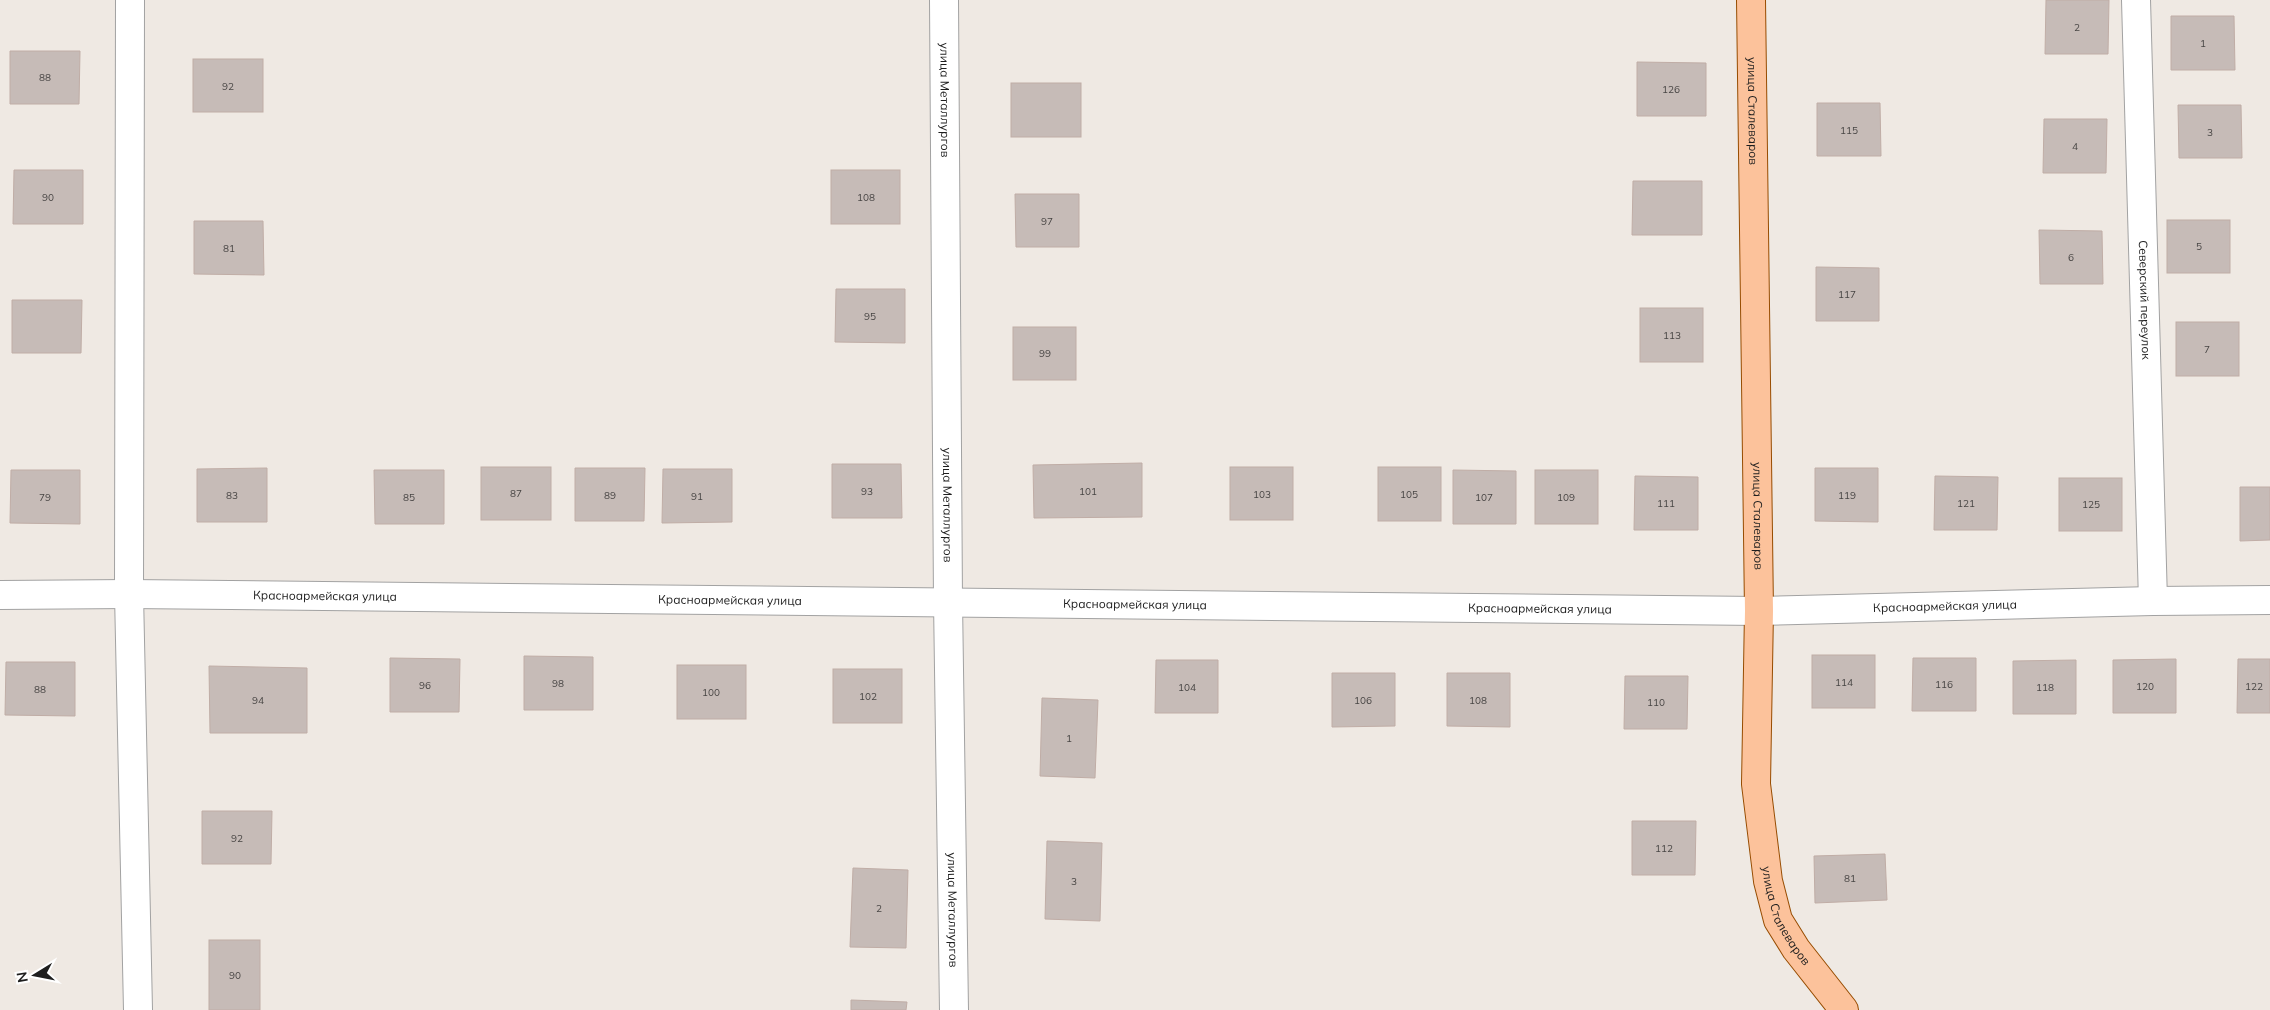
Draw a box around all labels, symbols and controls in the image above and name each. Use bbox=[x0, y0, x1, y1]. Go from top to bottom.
house number: 2 bbox=[2074, 21, 2080, 34]
house number: 1 bbox=[2200, 37, 2206, 50]
street label: улица Металлургов bbox=[937, 43, 953, 158]
street label: улица Сталеваров bbox=[1745, 57, 1761, 165]
house number: 88 bbox=[39, 71, 51, 84]
house number: 92 bbox=[222, 80, 234, 93]
house number: 126 bbox=[1662, 83, 1680, 96]
house number: 115 bbox=[1840, 124, 1858, 137]
house number: 3 bbox=[2207, 126, 2213, 139]
house number: 4 bbox=[2072, 140, 2078, 153]
house number: 90 bbox=[42, 191, 54, 204]
house number: 108 bbox=[857, 191, 875, 204]
house number: 97 bbox=[1041, 215, 1053, 228]
street label: Северский переулок bbox=[2136, 240, 2154, 360]
house number: 5 bbox=[2196, 240, 2202, 253]
house number: 81 bbox=[223, 242, 235, 255]
house number: 6 bbox=[2068, 251, 2074, 264]
house number: 117 bbox=[1838, 288, 1856, 301]
house number: 95 bbox=[864, 310, 876, 323]
house number: 113 bbox=[1663, 329, 1681, 342]
house number: 7 bbox=[2204, 343, 2210, 356]
house number: 99 bbox=[1039, 347, 1051, 360]
street label: улица Металлургов bbox=[940, 448, 956, 563]
street label: улица Сталеваров bbox=[1750, 462, 1766, 570]
house number: 93 bbox=[861, 485, 873, 498]
house number: 101 bbox=[1079, 485, 1097, 498]
house number: 87 bbox=[510, 487, 522, 500]
house number: 103 bbox=[1253, 488, 1271, 501]
house number: 105 bbox=[1400, 488, 1418, 501]
house number: 83 bbox=[226, 489, 238, 502]
house number: 89 bbox=[604, 489, 616, 502]
house number: 119 bbox=[1838, 489, 1856, 502]
house number: 91 bbox=[691, 490, 703, 503]
house number: 79 bbox=[39, 491, 51, 504]
house number: 85 bbox=[403, 491, 415, 504]
house number: 107 bbox=[1475, 491, 1493, 504]
house number: 109 bbox=[1557, 491, 1575, 504]
house number: 111 bbox=[1657, 497, 1675, 510]
house number: 121 bbox=[1957, 497, 1975, 510]
house number: 125 bbox=[2082, 498, 2100, 511]
street label: Красноармейская улица bbox=[253, 587, 397, 604]
street label: Красноармейская улица bbox=[658, 592, 802, 608]
street label: Красноармейская улица bbox=[1063, 596, 1207, 612]
street label: Красноармейская улица bbox=[1873, 596, 2017, 615]
street label: Красноармейская улица bbox=[1468, 600, 1612, 616]
house number: 114 bbox=[1835, 676, 1853, 689]
house number: 98 bbox=[552, 677, 564, 690]
house number: 116 bbox=[1935, 678, 1953, 691]
house number: 96 bbox=[419, 679, 431, 692]
house number: 120 bbox=[2136, 680, 2154, 693]
house number: 122 bbox=[2245, 680, 2263, 693]
house number: 104 bbox=[1178, 681, 1196, 694]
house number: 118 bbox=[2036, 681, 2054, 694]
house number: 88 bbox=[34, 683, 46, 696]
house number: 100 bbox=[702, 686, 720, 699]
house number: 102 bbox=[859, 690, 877, 703]
house number: 94 bbox=[252, 694, 264, 707]
house number: 106 bbox=[1354, 694, 1372, 707]
house number: 108 bbox=[1469, 694, 1487, 707]
house number: 110 bbox=[1647, 696, 1665, 709]
house number: 1 bbox=[1066, 732, 1072, 745]
house number: 92 bbox=[231, 832, 243, 845]
house number: 112 bbox=[1655, 842, 1673, 855]
street label: улица Металлургов bbox=[945, 852, 961, 968]
street label: улица Сталеваров bbox=[1759, 865, 1814, 968]
house number: 81 bbox=[1844, 872, 1856, 885]
house number: 3 bbox=[1071, 875, 1077, 888]
house number: 2 bbox=[876, 902, 882, 915]
north arrow bbox=[10, 950, 60, 1000]
house number: 90 bbox=[229, 969, 241, 982]
text: N bbox=[12, 970, 32, 984]

